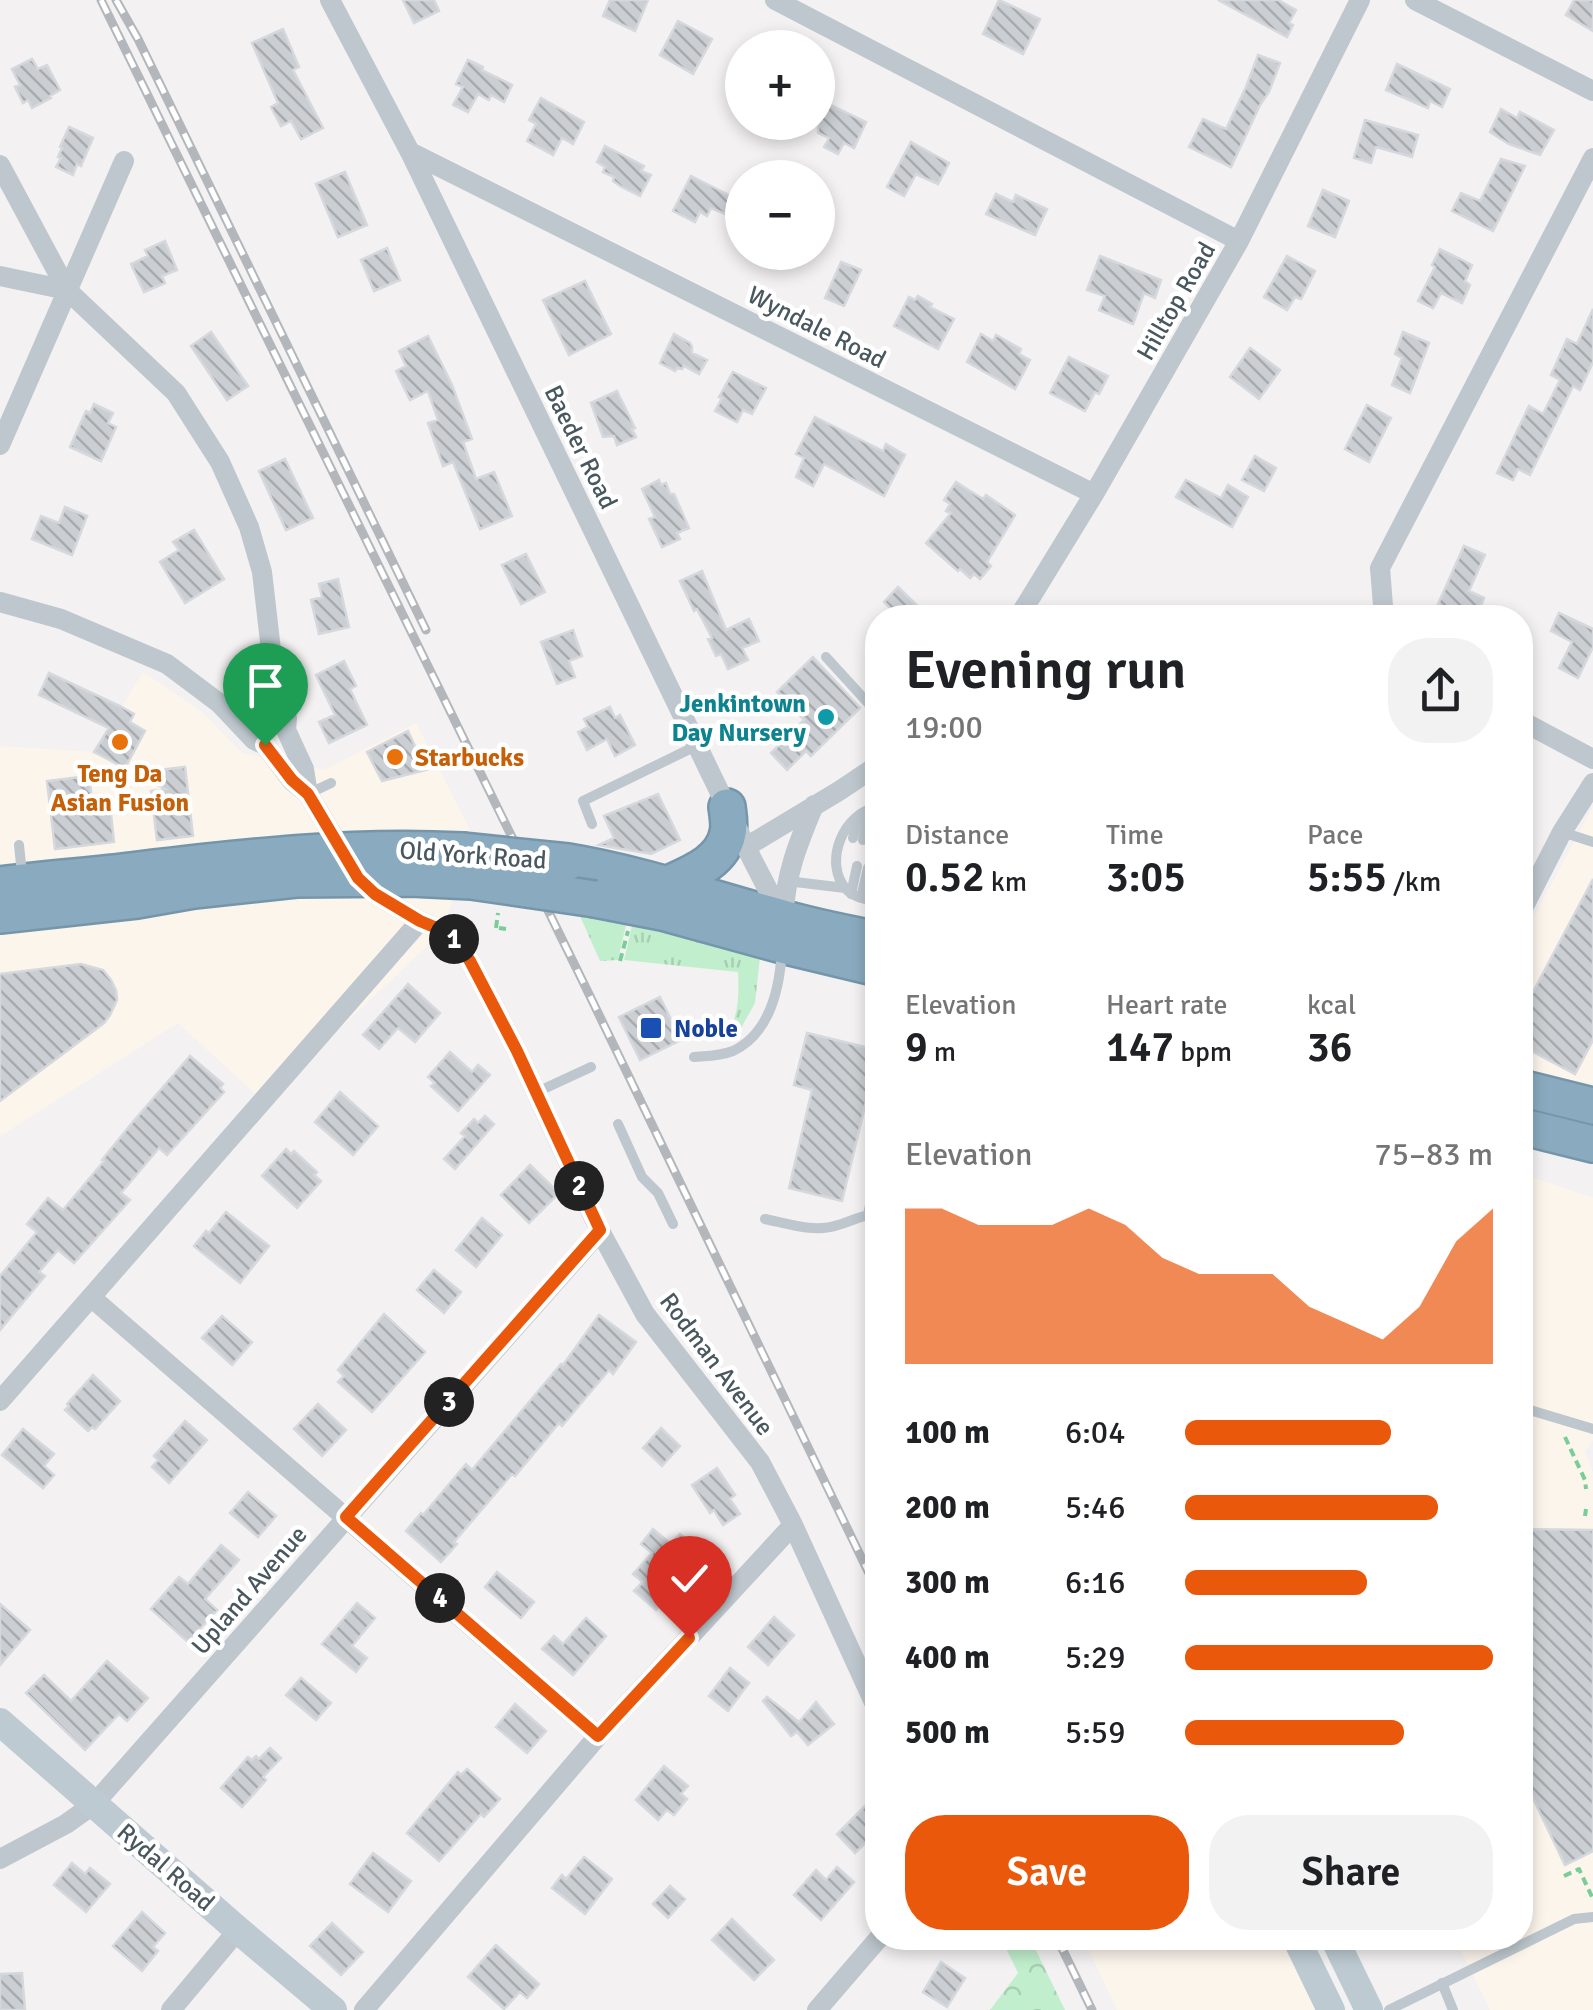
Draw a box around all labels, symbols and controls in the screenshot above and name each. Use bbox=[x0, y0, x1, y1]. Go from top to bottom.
map controls bbox=[725, 30, 835, 270]
button: + bbox=[725, 30, 835, 140]
button: − bbox=[725, 160, 835, 270]
street label: Hilltop Road bbox=[1130, 236, 1222, 366]
street label: Wyndale Road bbox=[743, 279, 891, 375]
street label: Baeder Road bbox=[538, 380, 624, 514]
text: Evening run bbox=[905, 636, 1186, 704]
button: share bbox=[1388, 638, 1493, 743]
pin bbox=[223, 643, 308, 746]
icon: arrive bbox=[238, 658, 293, 713]
place label: Jenkintown Day Nursery bbox=[671, 688, 807, 748]
marker: Jenkintown Day Nursery bbox=[815, 706, 837, 728]
text: 19:00 bbox=[905, 708, 983, 747]
marker: Teng Da Asian Fusion bbox=[109, 731, 131, 753]
place label: Starbucks bbox=[415, 742, 524, 773]
marker: Starbucks bbox=[384, 746, 406, 768]
place label: Teng Da Asian Fusion bbox=[51, 758, 189, 818]
text: Distance bbox=[905, 818, 1009, 852]
text: Time bbox=[1106, 818, 1164, 852]
text: Pace bbox=[1307, 818, 1363, 852]
street label: Old York Road bbox=[398, 834, 548, 876]
text: 0.52 bbox=[905, 852, 985, 903]
text: 3:05 bbox=[1106, 852, 1186, 903]
text: 5:55 bbox=[1307, 852, 1387, 903]
text: km bbox=[985, 865, 1027, 899]
text: /km bbox=[1387, 865, 1441, 899]
pin: 1 bbox=[429, 914, 479, 964]
text: 1 bbox=[446, 922, 462, 956]
text: Elevation bbox=[905, 988, 1017, 1022]
text: Heart rate bbox=[1106, 988, 1228, 1022]
text: kcal bbox=[1307, 988, 1356, 1022]
place label: Noble bbox=[674, 1013, 738, 1044]
marker: Noble bbox=[638, 1015, 664, 1041]
text: 9 bbox=[905, 1022, 928, 1073]
text: 147 bbox=[1106, 1022, 1174, 1073]
text: 36 bbox=[1307, 1022, 1352, 1073]
text: m bbox=[928, 1035, 956, 1069]
text: bpm bbox=[1174, 1035, 1232, 1069]
text: Elevation bbox=[905, 1135, 1032, 1174]
text: 75–83 m bbox=[1374, 1135, 1493, 1174]
pin: 2 bbox=[554, 1161, 604, 1211]
text: 2 bbox=[571, 1169, 587, 1203]
street label: Rodman Avenue bbox=[653, 1286, 781, 1442]
pin: 3 bbox=[424, 1377, 474, 1427]
text: 3 bbox=[441, 1385, 457, 1419]
text: 100 m bbox=[905, 1413, 990, 1452]
text: 6:04 bbox=[1065, 1413, 1125, 1452]
text: 200 m bbox=[905, 1488, 990, 1527]
text: 5:46 bbox=[1065, 1488, 1125, 1527]
street label: Upland Avenue bbox=[185, 1519, 313, 1661]
pin bbox=[647, 1536, 732, 1639]
icon: check bbox=[662, 1551, 717, 1606]
text: 300 m bbox=[905, 1563, 990, 1602]
text: 6:16 bbox=[1065, 1563, 1125, 1602]
pin: 4 bbox=[415, 1573, 465, 1623]
text: 4 bbox=[432, 1581, 448, 1615]
text: 400 m bbox=[905, 1638, 990, 1677]
text: 5:29 bbox=[1065, 1638, 1125, 1677]
text: 500 m bbox=[905, 1713, 990, 1752]
text: 5:59 bbox=[1065, 1713, 1125, 1752]
button: Save bbox=[905, 1815, 1189, 1930]
button: Share bbox=[1209, 1815, 1493, 1930]
street label: Rydal Road bbox=[111, 1816, 221, 1918]

